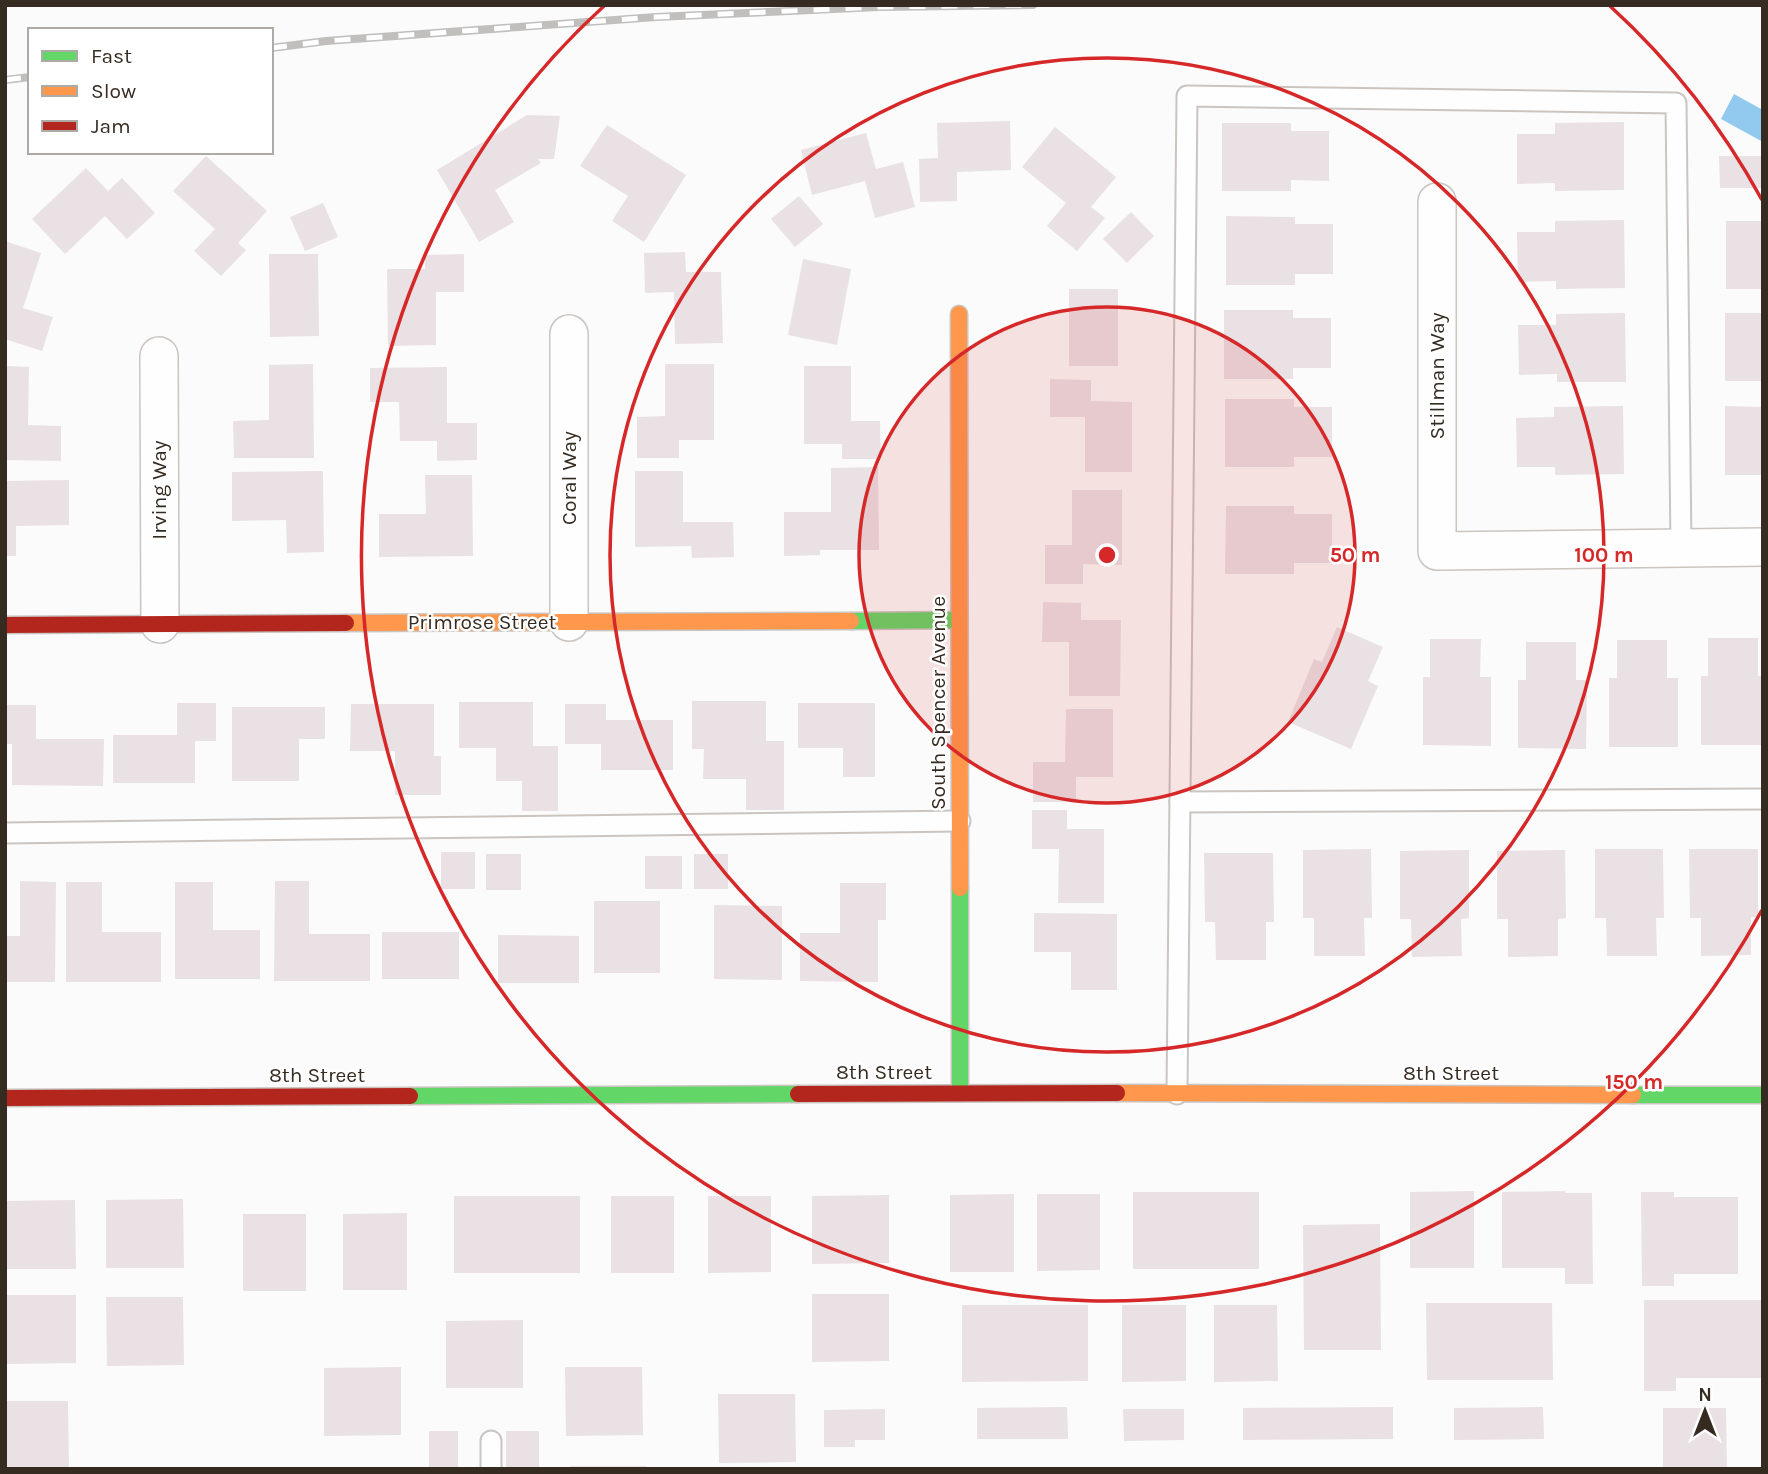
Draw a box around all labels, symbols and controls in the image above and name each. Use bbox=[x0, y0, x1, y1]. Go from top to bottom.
legend bbox=[28, 28, 273, 154]
text: Fast bbox=[91, 44, 132, 68]
text: Slow bbox=[91, 79, 136, 103]
text: Jam bbox=[91, 114, 131, 138]
street label: Stillman Way bbox=[1425, 312, 1449, 439]
street label: Coral Way bbox=[557, 431, 581, 525]
street label: Irving Way bbox=[147, 440, 171, 540]
centre of rings bbox=[1095, 543, 1119, 567]
text: 50 m bbox=[1330, 543, 1380, 567]
text: 100 m bbox=[1574, 543, 1634, 567]
street label: South Spencer Avenue bbox=[926, 596, 950, 810]
street label: Primrose Street bbox=[408, 610, 556, 634]
street label: 8th Street bbox=[836, 1060, 932, 1084]
street label: 8th Street bbox=[1403, 1061, 1499, 1085]
street label: 8th Street bbox=[269, 1063, 365, 1087]
text: 150 m bbox=[1605, 1070, 1663, 1094]
north arrow bbox=[1670, 1376, 1740, 1446]
text: N bbox=[1698, 1384, 1712, 1406]

